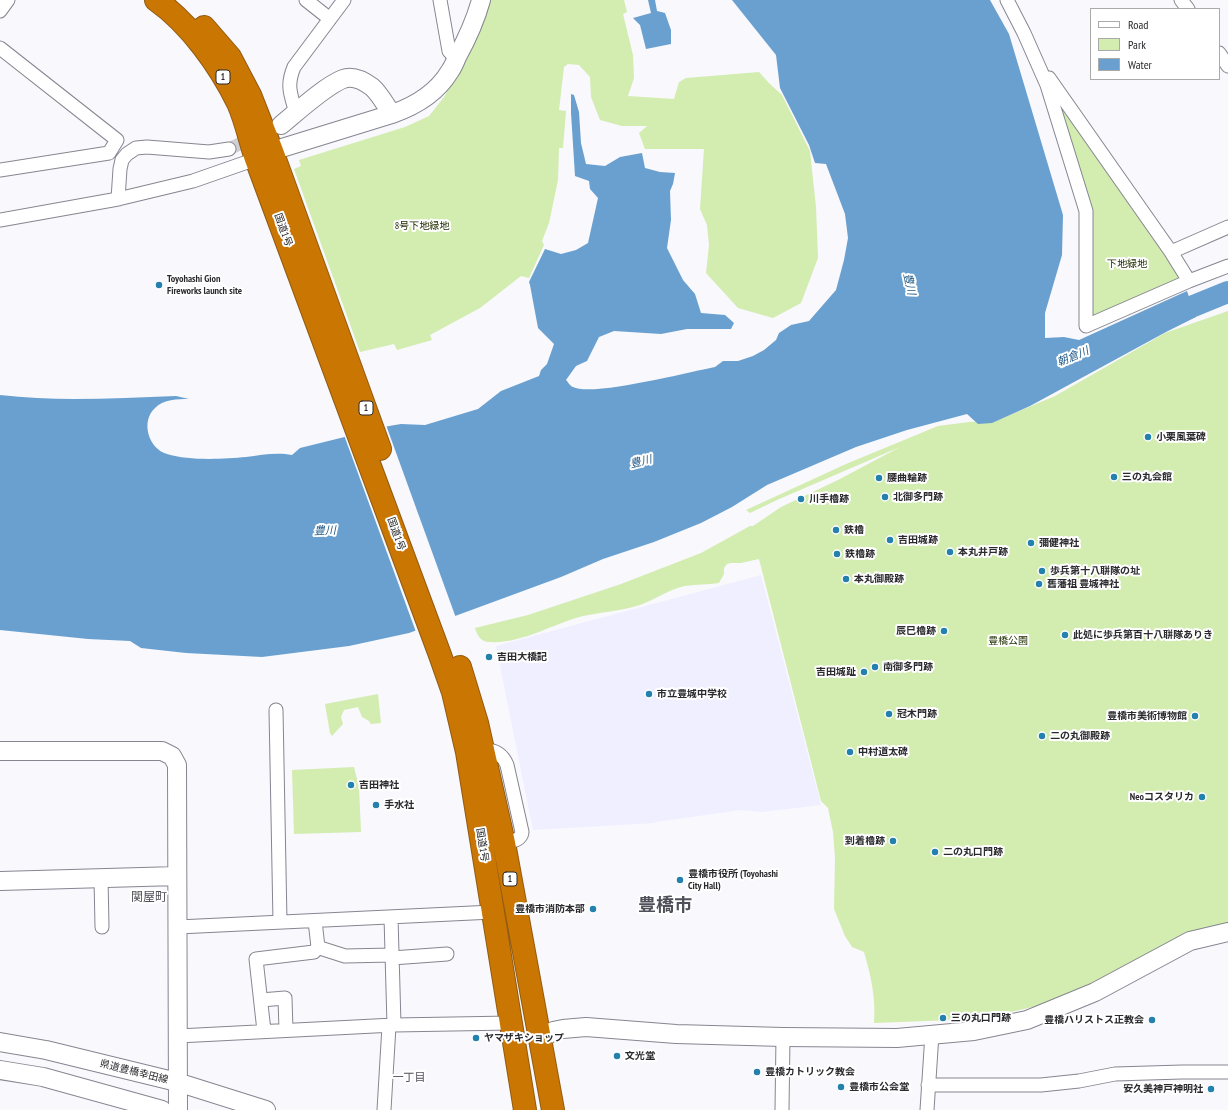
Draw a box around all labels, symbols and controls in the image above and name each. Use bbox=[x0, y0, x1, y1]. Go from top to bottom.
legend bbox=[1090, 8, 1220, 80]
text: Road bbox=[1128, 17, 1148, 32]
text: Park bbox=[1128, 37, 1146, 52]
text: Water bbox=[1128, 57, 1152, 72]
road number: 1 bbox=[216, 70, 230, 84]
street label: 国道1号 bbox=[271, 212, 295, 248]
park label: 8号下地緑地 bbox=[395, 220, 449, 232]
park label: 下地緑地 bbox=[1107, 258, 1147, 270]
water label: 豊川 bbox=[900, 272, 918, 296]
place label: Toyohashi Gion Fireworks launch site bbox=[167, 273, 242, 296]
marker: Toyohashi Gion Fireworks launch site bbox=[154, 280, 164, 290]
water label: 朝倉川 bbox=[1055, 344, 1091, 370]
road number: 1 bbox=[359, 401, 373, 415]
place label: 小栗風葉碑 bbox=[1156, 431, 1206, 443]
marker: 小栗風葉碑 bbox=[1143, 432, 1153, 442]
water label: 豊川 bbox=[629, 453, 653, 471]
place label: 三の丸会館 bbox=[1122, 471, 1172, 483]
place label: 腰曲輪跡 bbox=[887, 472, 927, 484]
marker: 三の丸会館 bbox=[1109, 472, 1119, 482]
marker: 腰曲輪跡 bbox=[874, 473, 884, 483]
place label: 北御多門跡 bbox=[893, 491, 943, 503]
marker: 北御多門跡 bbox=[880, 492, 890, 502]
place label: 川手櫓跡 bbox=[809, 493, 849, 505]
marker: 川手櫓跡 bbox=[796, 494, 806, 504]
street label: 国道1号 bbox=[384, 516, 408, 552]
water label: 豊川 bbox=[314, 524, 336, 538]
place label: 鉄櫓 bbox=[844, 524, 864, 536]
marker: 鉄櫓 bbox=[831, 525, 841, 535]
place label: 吉田城跡 bbox=[898, 534, 938, 546]
marker: 吉田城跡 bbox=[885, 535, 895, 545]
place label: 彌健神社 bbox=[1039, 537, 1079, 549]
marker: 彌健神社 bbox=[1026, 538, 1036, 548]
place label: 本丸井戸跡 bbox=[958, 546, 1008, 558]
marker: 本丸井戸跡 bbox=[945, 547, 955, 557]
place label: 鉄櫓跡 bbox=[845, 548, 875, 560]
marker: 鉄櫓跡 bbox=[832, 549, 842, 559]
place label: 歩兵第十八聠隊の址 bbox=[1050, 565, 1140, 577]
marker: 歩兵第十八聠隊の址 bbox=[1037, 566, 1047, 576]
place label: 本丸御殿跡 bbox=[854, 573, 904, 585]
marker: 本丸御殿跡 bbox=[841, 574, 851, 584]
place label: 舊藩祖 豊城神社 bbox=[1047, 578, 1119, 590]
marker: 舊藩祖 豊城神社 bbox=[1034, 579, 1044, 589]
place label: 辰巳櫓跡 bbox=[896, 625, 936, 637]
marker: 辰巳櫓跡 bbox=[939, 626, 949, 636]
place label: 此処に歩兵第百十八聠隊ありき bbox=[1073, 629, 1213, 641]
marker: 此処に歩兵第百十八聠隊ありき bbox=[1060, 630, 1070, 640]
park label: 豊橋公園 bbox=[988, 635, 1028, 647]
place label: 吉田大橋記 bbox=[497, 651, 547, 663]
marker: 吉田大橋記 bbox=[484, 652, 494, 662]
place label: 南御多門跡 bbox=[883, 661, 933, 673]
marker: 南御多門跡 bbox=[870, 662, 880, 672]
place label: 吉田城趾 bbox=[816, 666, 856, 678]
marker: 吉田城趾 bbox=[859, 667, 869, 677]
place label: 市立豊城中学校 bbox=[657, 688, 727, 700]
marker: 市立豊城中学校 bbox=[644, 689, 654, 699]
place label: 冠木門跡 bbox=[897, 708, 937, 720]
marker: 冠木門跡 bbox=[884, 709, 894, 719]
place label: 豊橋市美術博物館 bbox=[1107, 710, 1187, 722]
marker: 豊橋市美術博物館 bbox=[1190, 711, 1200, 721]
place label: 二の丸御殿跡 bbox=[1050, 730, 1110, 742]
marker: 二の丸御殿跡 bbox=[1037, 731, 1047, 741]
place label: 中村道太碑 bbox=[858, 746, 908, 758]
marker: 中村道太碑 bbox=[845, 747, 855, 757]
place label: 吉田神社 bbox=[359, 779, 399, 791]
marker: 吉田神社 bbox=[346, 780, 356, 790]
place label: Neoコスタリカ bbox=[1130, 791, 1194, 803]
marker: Neoコスタリカ bbox=[1197, 792, 1207, 802]
place label: 手水社 bbox=[384, 799, 414, 811]
marker: 手水社 bbox=[371, 800, 381, 810]
street label: 国道1号 bbox=[473, 827, 491, 863]
place label: 到着櫓跡 bbox=[845, 835, 885, 847]
marker: 到着櫓跡 bbox=[888, 836, 898, 846]
place label: 二の丸口門跡 bbox=[943, 846, 1003, 858]
marker: 二の丸口門跡 bbox=[930, 847, 940, 857]
place label: 豊橋市役所 (Toyohashi City Hall) bbox=[688, 868, 778, 892]
road number: 1 bbox=[503, 872, 517, 886]
marker: 豊橋市役所 (Toyohashi City Hall) bbox=[675, 875, 685, 885]
district label: 関屋町 bbox=[131, 891, 167, 905]
district label: 豊橋市 bbox=[638, 895, 692, 917]
place label: 豊橋市消防本部 bbox=[515, 903, 585, 915]
marker: 豊橋市消防本部 bbox=[588, 904, 598, 914]
place label: 三の丸口門跡 bbox=[951, 1012, 1011, 1024]
marker: 三の丸口門跡 bbox=[938, 1013, 948, 1023]
place label: 豊橋ハリストス正教会 bbox=[1044, 1014, 1144, 1026]
marker: 豊橋ハリストス正教会 bbox=[1147, 1015, 1157, 1025]
place label: ヤマザキショップ bbox=[484, 1032, 564, 1044]
marker: ヤマザキショップ bbox=[471, 1033, 481, 1043]
place label: 文光堂 bbox=[625, 1050, 655, 1062]
marker: 文光堂 bbox=[612, 1051, 622, 1061]
street label: 県道豊橋幸田線 bbox=[99, 1058, 169, 1086]
place label: 豊橋カトリック教会 bbox=[765, 1066, 855, 1078]
marker: 豊橋カトリック教会 bbox=[752, 1067, 762, 1077]
district label: 一丁目 bbox=[393, 1071, 425, 1085]
place label: 豊橋市公会堂 bbox=[849, 1081, 909, 1093]
marker: 豊橋市公会堂 bbox=[836, 1082, 846, 1092]
place label: 安久美神戸神明社 bbox=[1123, 1083, 1203, 1095]
marker: 安久美神戸神明社 bbox=[1206, 1084, 1216, 1094]

